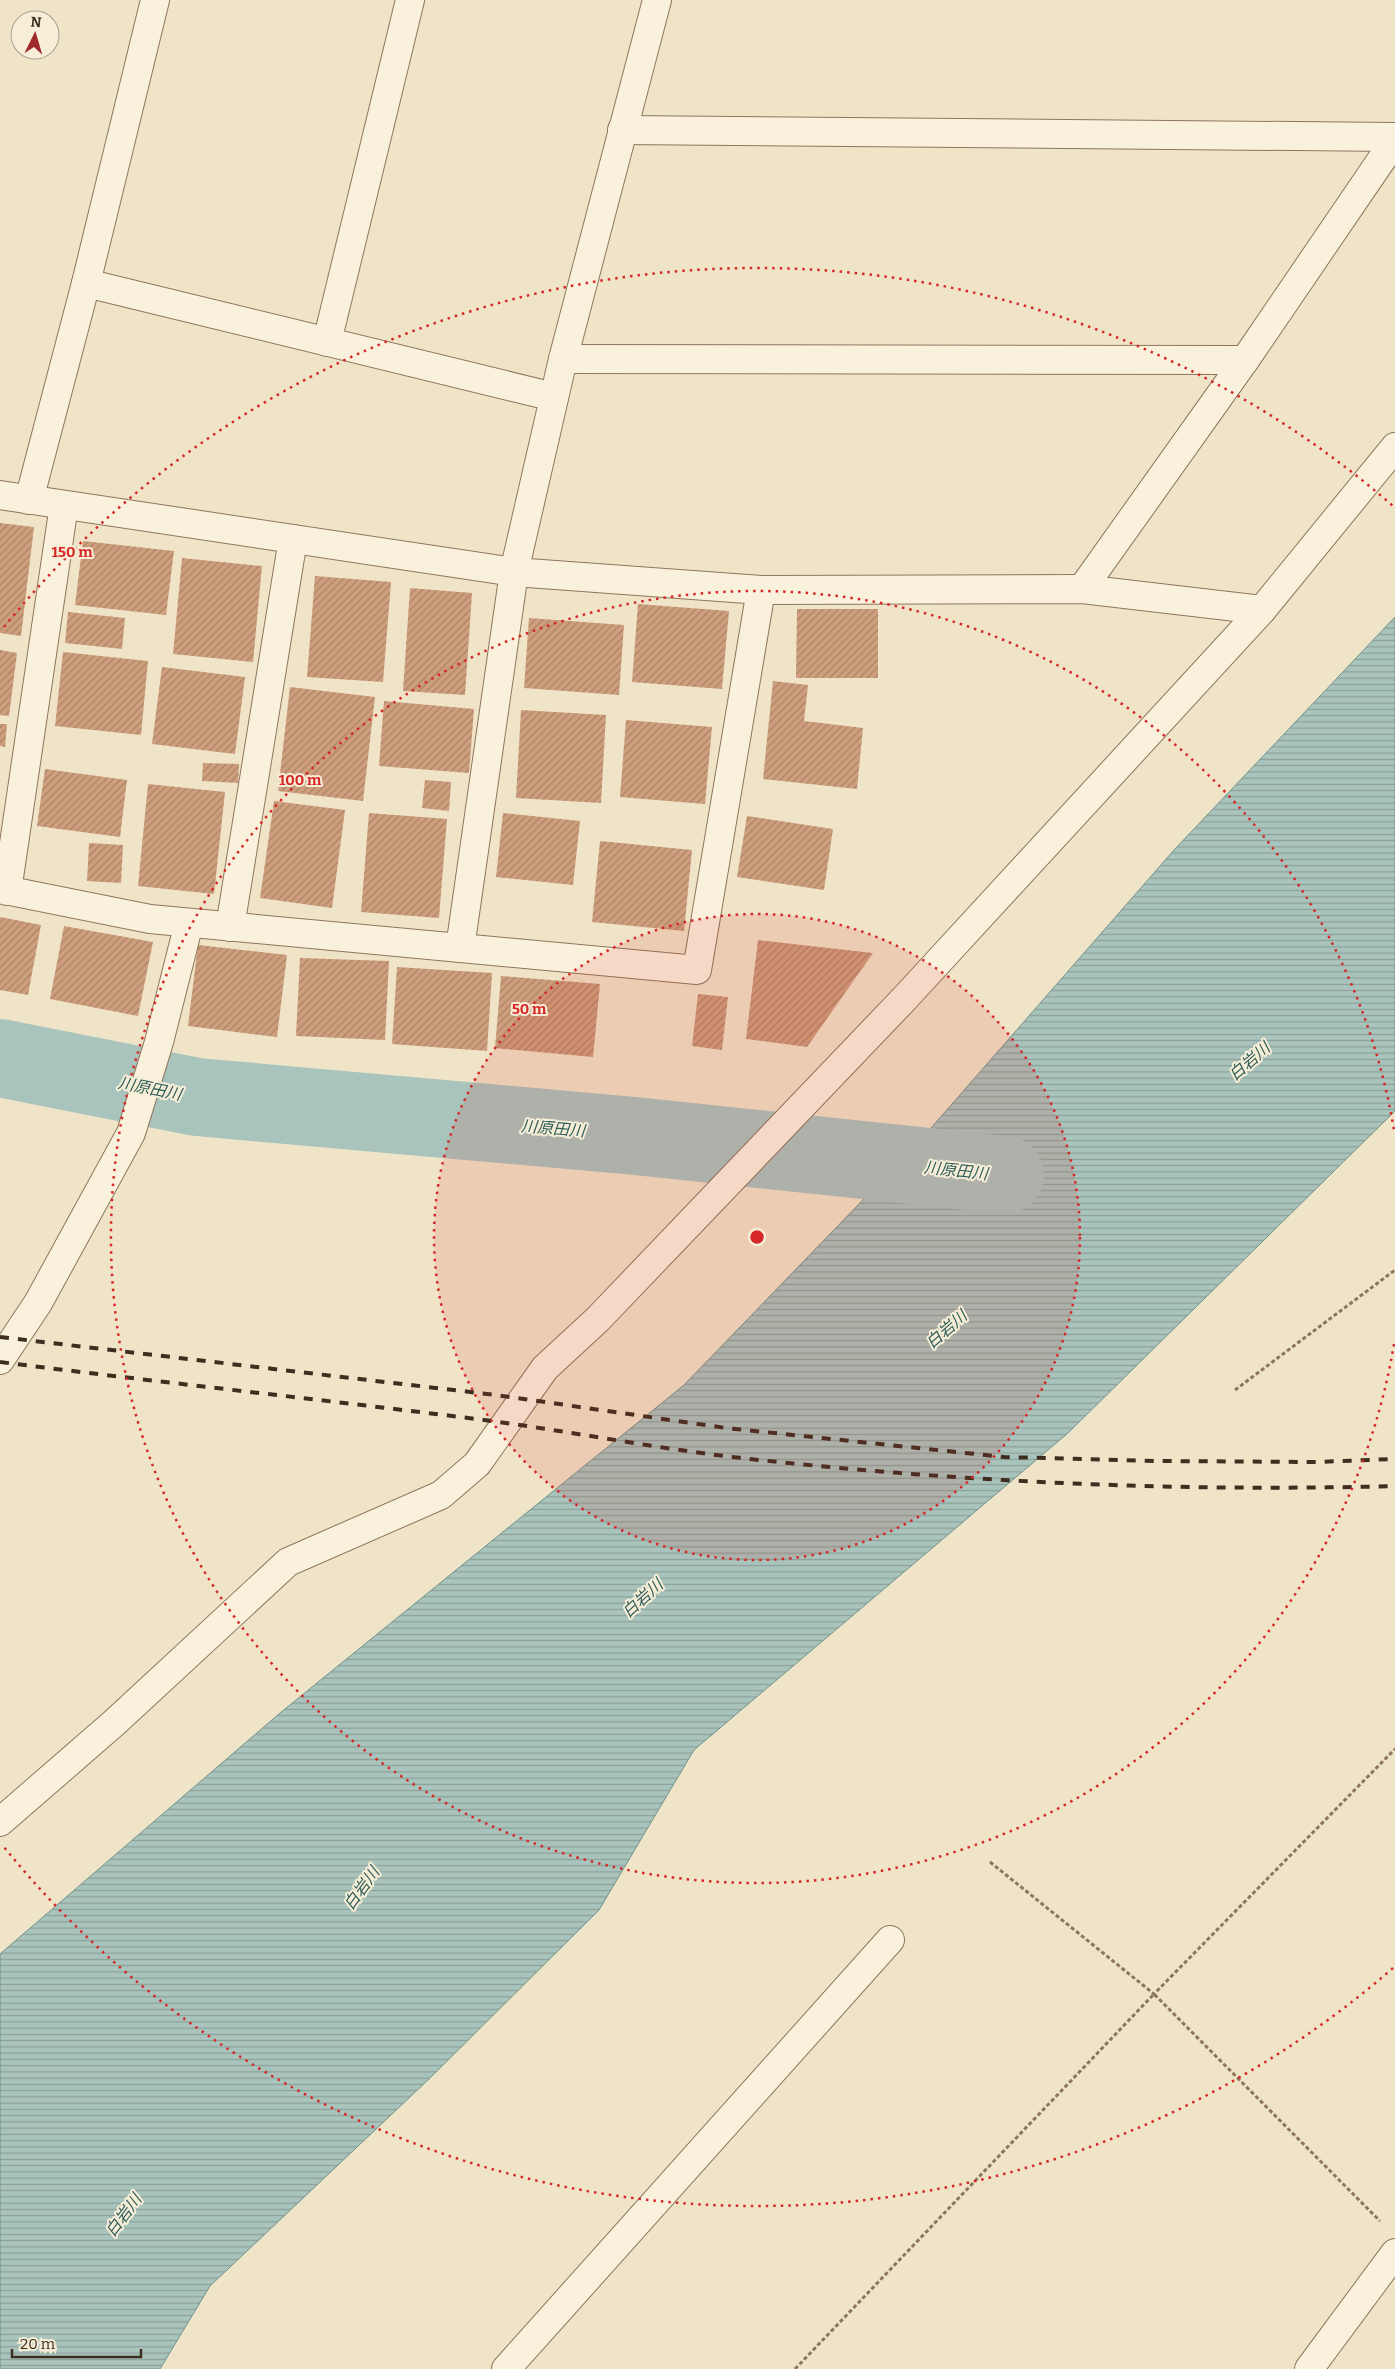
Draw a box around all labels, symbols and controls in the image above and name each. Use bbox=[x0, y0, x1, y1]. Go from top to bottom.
north arrow bbox=[10, 10, 60, 60]
text: N bbox=[30, 14, 42, 32]
text: 150 m bbox=[51, 543, 93, 561]
text: 100 m bbox=[279, 771, 322, 789]
text: 50 m bbox=[512, 1000, 547, 1018]
water label: 白岩川 bbox=[1225, 1037, 1275, 1084]
water label: 川原田川 bbox=[117, 1073, 185, 1104]
water label: 川原田川 bbox=[520, 1116, 588, 1141]
water label: 川原田川 bbox=[923, 1158, 991, 1183]
centre of rings bbox=[748, 1228, 766, 1246]
water label: 白岩川 bbox=[922, 1305, 972, 1352]
water label: 白岩川 bbox=[618, 1574, 668, 1621]
water label: 白岩川 bbox=[340, 1862, 384, 1913]
water label: 白岩川 bbox=[101, 2189, 147, 2240]
scale bar bbox=[12, 2326, 141, 2358]
text: 20 m bbox=[20, 2335, 56, 2353]

